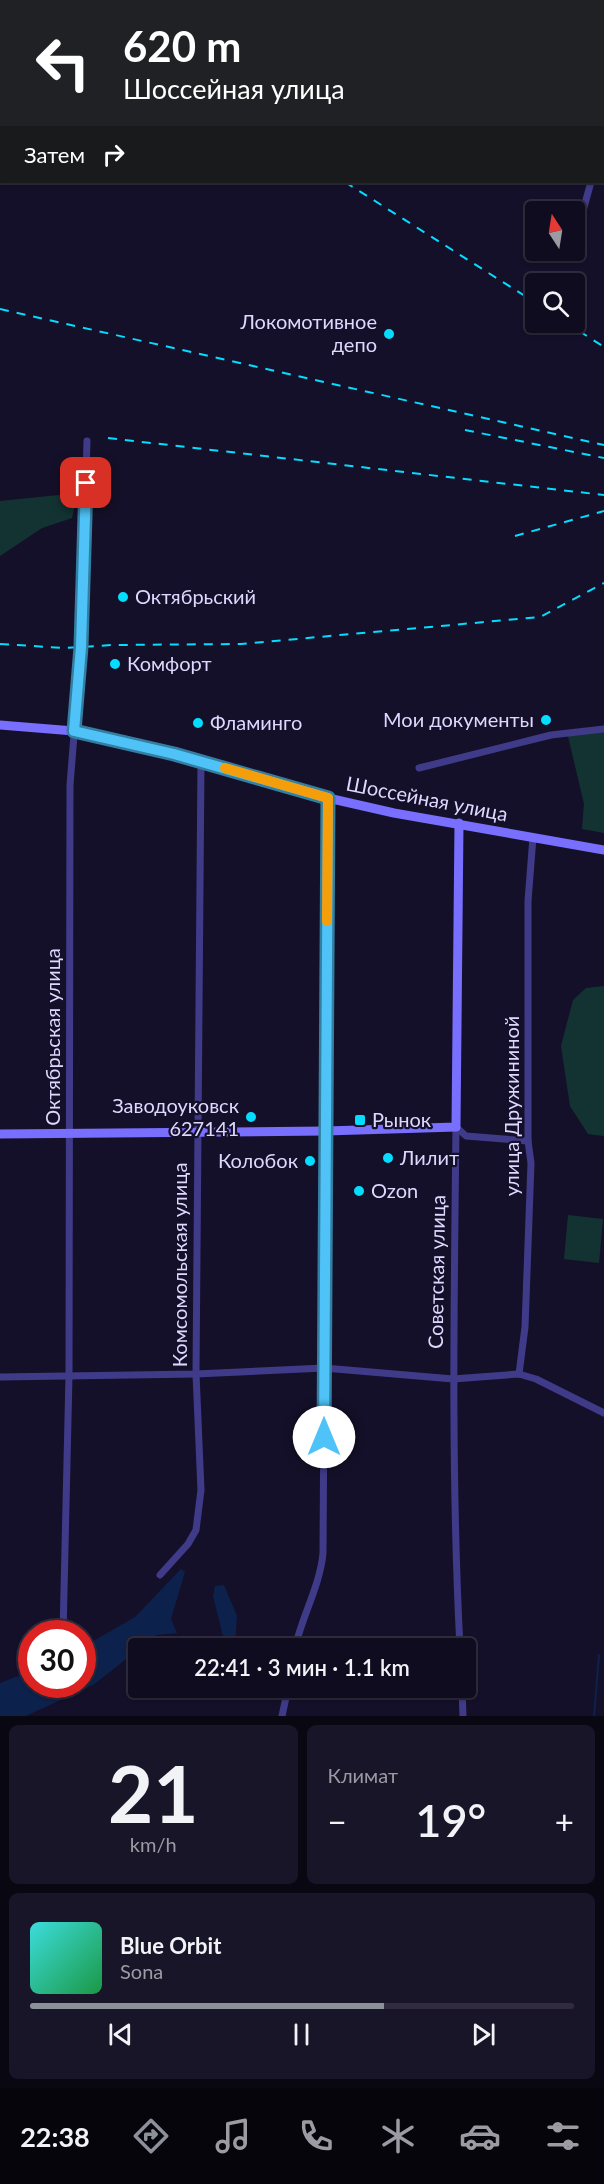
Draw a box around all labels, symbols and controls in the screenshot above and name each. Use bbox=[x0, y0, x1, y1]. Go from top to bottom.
text: 620 m bbox=[123, 21, 241, 71]
icon: left bbox=[24, 24, 102, 102]
text: Шоссейная улица bbox=[123, 72, 345, 105]
icon: right bbox=[97, 138, 130, 171]
text: Затем bbox=[24, 141, 85, 168]
north arrow bbox=[525, 201, 585, 261]
map controls bbox=[525, 201, 585, 333]
button: search bbox=[525, 273, 585, 333]
place label: Локомотивное депо bbox=[239, 309, 377, 356]
marker: Локомотивное депо bbox=[382, 327, 396, 341]
pin bbox=[60, 457, 111, 508]
icon: arrive bbox=[69, 466, 102, 499]
place label: Октябрьский bbox=[135, 584, 256, 608]
marker: Октябрьский bbox=[116, 590, 130, 604]
place label: Комфорт bbox=[127, 651, 212, 675]
marker: Комфорт bbox=[108, 657, 122, 671]
place label: Мои документы bbox=[383, 707, 534, 731]
place label: Фламинго bbox=[210, 710, 302, 734]
marker: Мои документы bbox=[539, 713, 553, 727]
marker: Фламинго bbox=[191, 716, 205, 730]
street label: Шоссейная улица bbox=[344, 771, 510, 825]
street label: Октябрьская улица bbox=[40, 948, 64, 1126]
street label: улица Дружининой bbox=[499, 1016, 523, 1196]
place label: Заводоуковск 627141 bbox=[112, 1093, 240, 1140]
place label: Рынок bbox=[372, 1107, 432, 1131]
marker: Заводоуковск 627141 bbox=[244, 1110, 258, 1124]
marker: Рынок bbox=[353, 1113, 367, 1127]
place label: Лилит bbox=[399, 1145, 459, 1169]
place label: Колобок bbox=[218, 1148, 299, 1172]
marker: Лилит bbox=[381, 1151, 395, 1165]
marker: Колобок bbox=[303, 1154, 317, 1168]
street label: Комсомольская улица bbox=[167, 1163, 191, 1367]
place label: Ozon bbox=[371, 1178, 418, 1202]
marker: Ozon bbox=[352, 1184, 366, 1198]
street label: Советская улица bbox=[423, 1195, 449, 1349]
position arrow bbox=[292, 1405, 356, 1469]
speed limit sign: 30 bbox=[18, 1620, 96, 1698]
text: 22:41 · 3 мин · 1.1 km bbox=[194, 1654, 410, 1681]
text: 21 bbox=[108, 1746, 198, 1840]
text: Климат bbox=[328, 1763, 398, 1787]
text: 19° bbox=[415, 1793, 486, 1847]
text: − bbox=[328, 1801, 347, 1841]
text: + bbox=[555, 1801, 574, 1841]
text: km/h bbox=[130, 1832, 177, 1856]
text: Blue Orbit bbox=[120, 1932, 221, 1959]
text: Sona bbox=[120, 1959, 163, 1983]
icon: previous bbox=[104, 2018, 137, 2051]
icon: pause bbox=[285, 2018, 318, 2051]
icon: next bbox=[467, 2018, 500, 2051]
icon: directions bbox=[130, 2115, 172, 2157]
icon: music bbox=[212, 2115, 254, 2157]
icon: phone bbox=[295, 2115, 337, 2157]
icon: climate bbox=[377, 2115, 419, 2157]
icon: car bbox=[459, 2115, 501, 2157]
icon: filters bbox=[542, 2115, 584, 2157]
text: 22:38 bbox=[20, 2120, 90, 2153]

